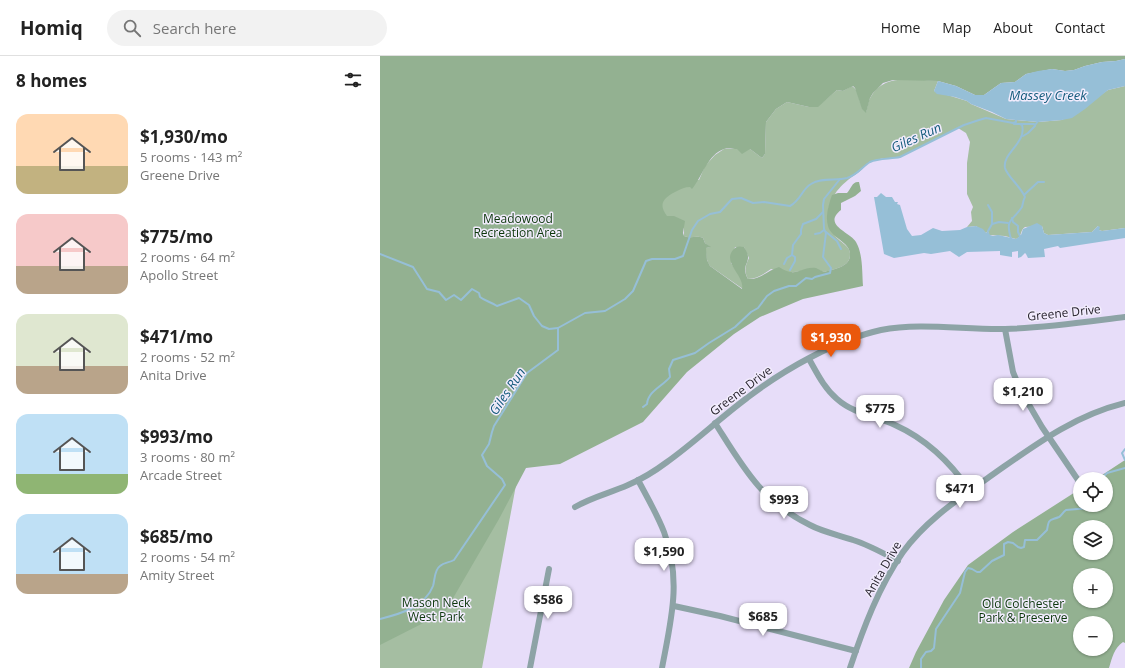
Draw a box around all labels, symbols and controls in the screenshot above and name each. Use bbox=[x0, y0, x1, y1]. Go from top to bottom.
search box bbox=[107, 10, 387, 46]
text: Homiq bbox=[20, 15, 83, 41]
icon: search bbox=[121, 17, 143, 39]
text: Search here bbox=[153, 18, 236, 38]
text: Home bbox=[881, 18, 920, 37]
text: Map bbox=[942, 18, 971, 37]
text: About bbox=[993, 18, 1033, 37]
text: Contact bbox=[1055, 18, 1105, 37]
text: 8 homes bbox=[16, 69, 87, 92]
icon: filters bbox=[342, 69, 364, 91]
water label: Massey Creek bbox=[1009, 86, 1087, 104]
water label: Giles Run bbox=[888, 118, 944, 156]
text: $1,930/mo bbox=[140, 125, 228, 148]
icon: home bbox=[48, 130, 96, 178]
text: 5 rooms · 143 m² bbox=[140, 148, 242, 166]
text: Greene Drive bbox=[140, 166, 220, 184]
park label: Meadowood Recreation Area bbox=[473, 210, 563, 241]
text: $775/mo bbox=[140, 225, 213, 248]
icon: home bbox=[48, 230, 96, 278]
text: 2 rooms · 64 m² bbox=[140, 248, 235, 266]
text: Apollo Street bbox=[140, 266, 218, 284]
street label: Greene Drive bbox=[1026, 300, 1102, 325]
pin: $1,930 bbox=[798, 324, 864, 358]
text: $471/mo bbox=[140, 325, 213, 348]
text: $1,930 bbox=[811, 328, 851, 346]
icon: home bbox=[48, 330, 96, 378]
text: 2 rooms · 52 m² bbox=[140, 348, 235, 366]
street label: Greene Drive bbox=[706, 361, 775, 420]
water label: Giles Run bbox=[485, 364, 529, 418]
text: Anita Drive bbox=[140, 366, 207, 384]
pin: $1,210 bbox=[990, 378, 1056, 412]
text: $1,210 bbox=[1003, 382, 1043, 400]
pin: $775 bbox=[856, 395, 904, 429]
text: $775 bbox=[865, 399, 895, 417]
text: $993/mo bbox=[140, 425, 213, 448]
icon: home bbox=[48, 430, 96, 478]
text: 3 rooms · 80 m² bbox=[140, 448, 235, 466]
text: Arcade Street bbox=[140, 466, 222, 484]
map controls bbox=[1073, 472, 1113, 656]
button: locate bbox=[1073, 472, 1113, 512]
pin: $471 bbox=[936, 475, 984, 509]
text: $471 bbox=[945, 479, 975, 497]
pin: $993 bbox=[760, 486, 808, 520]
text: $993 bbox=[769, 490, 799, 508]
button: layers bbox=[1073, 520, 1113, 560]
text: $685/mo bbox=[140, 525, 213, 548]
icon: home bbox=[48, 530, 96, 578]
pin: $1,590 bbox=[631, 538, 697, 572]
street label: Anita Drive bbox=[860, 538, 905, 600]
text: $1,590 bbox=[644, 542, 684, 560]
text: 2 rooms · 54 m² bbox=[140, 548, 235, 566]
text: Amity Street bbox=[140, 566, 214, 584]
button: + bbox=[1073, 568, 1113, 608]
pin: $586 bbox=[524, 586, 572, 620]
text: $586 bbox=[533, 590, 563, 608]
park label: Mason Neck West Park bbox=[402, 594, 471, 625]
park label: Old Colchester Park & Preserve bbox=[978, 595, 1068, 626]
pin: $685 bbox=[739, 603, 787, 637]
text: $685 bbox=[748, 607, 778, 625]
button: − bbox=[1073, 616, 1113, 656]

